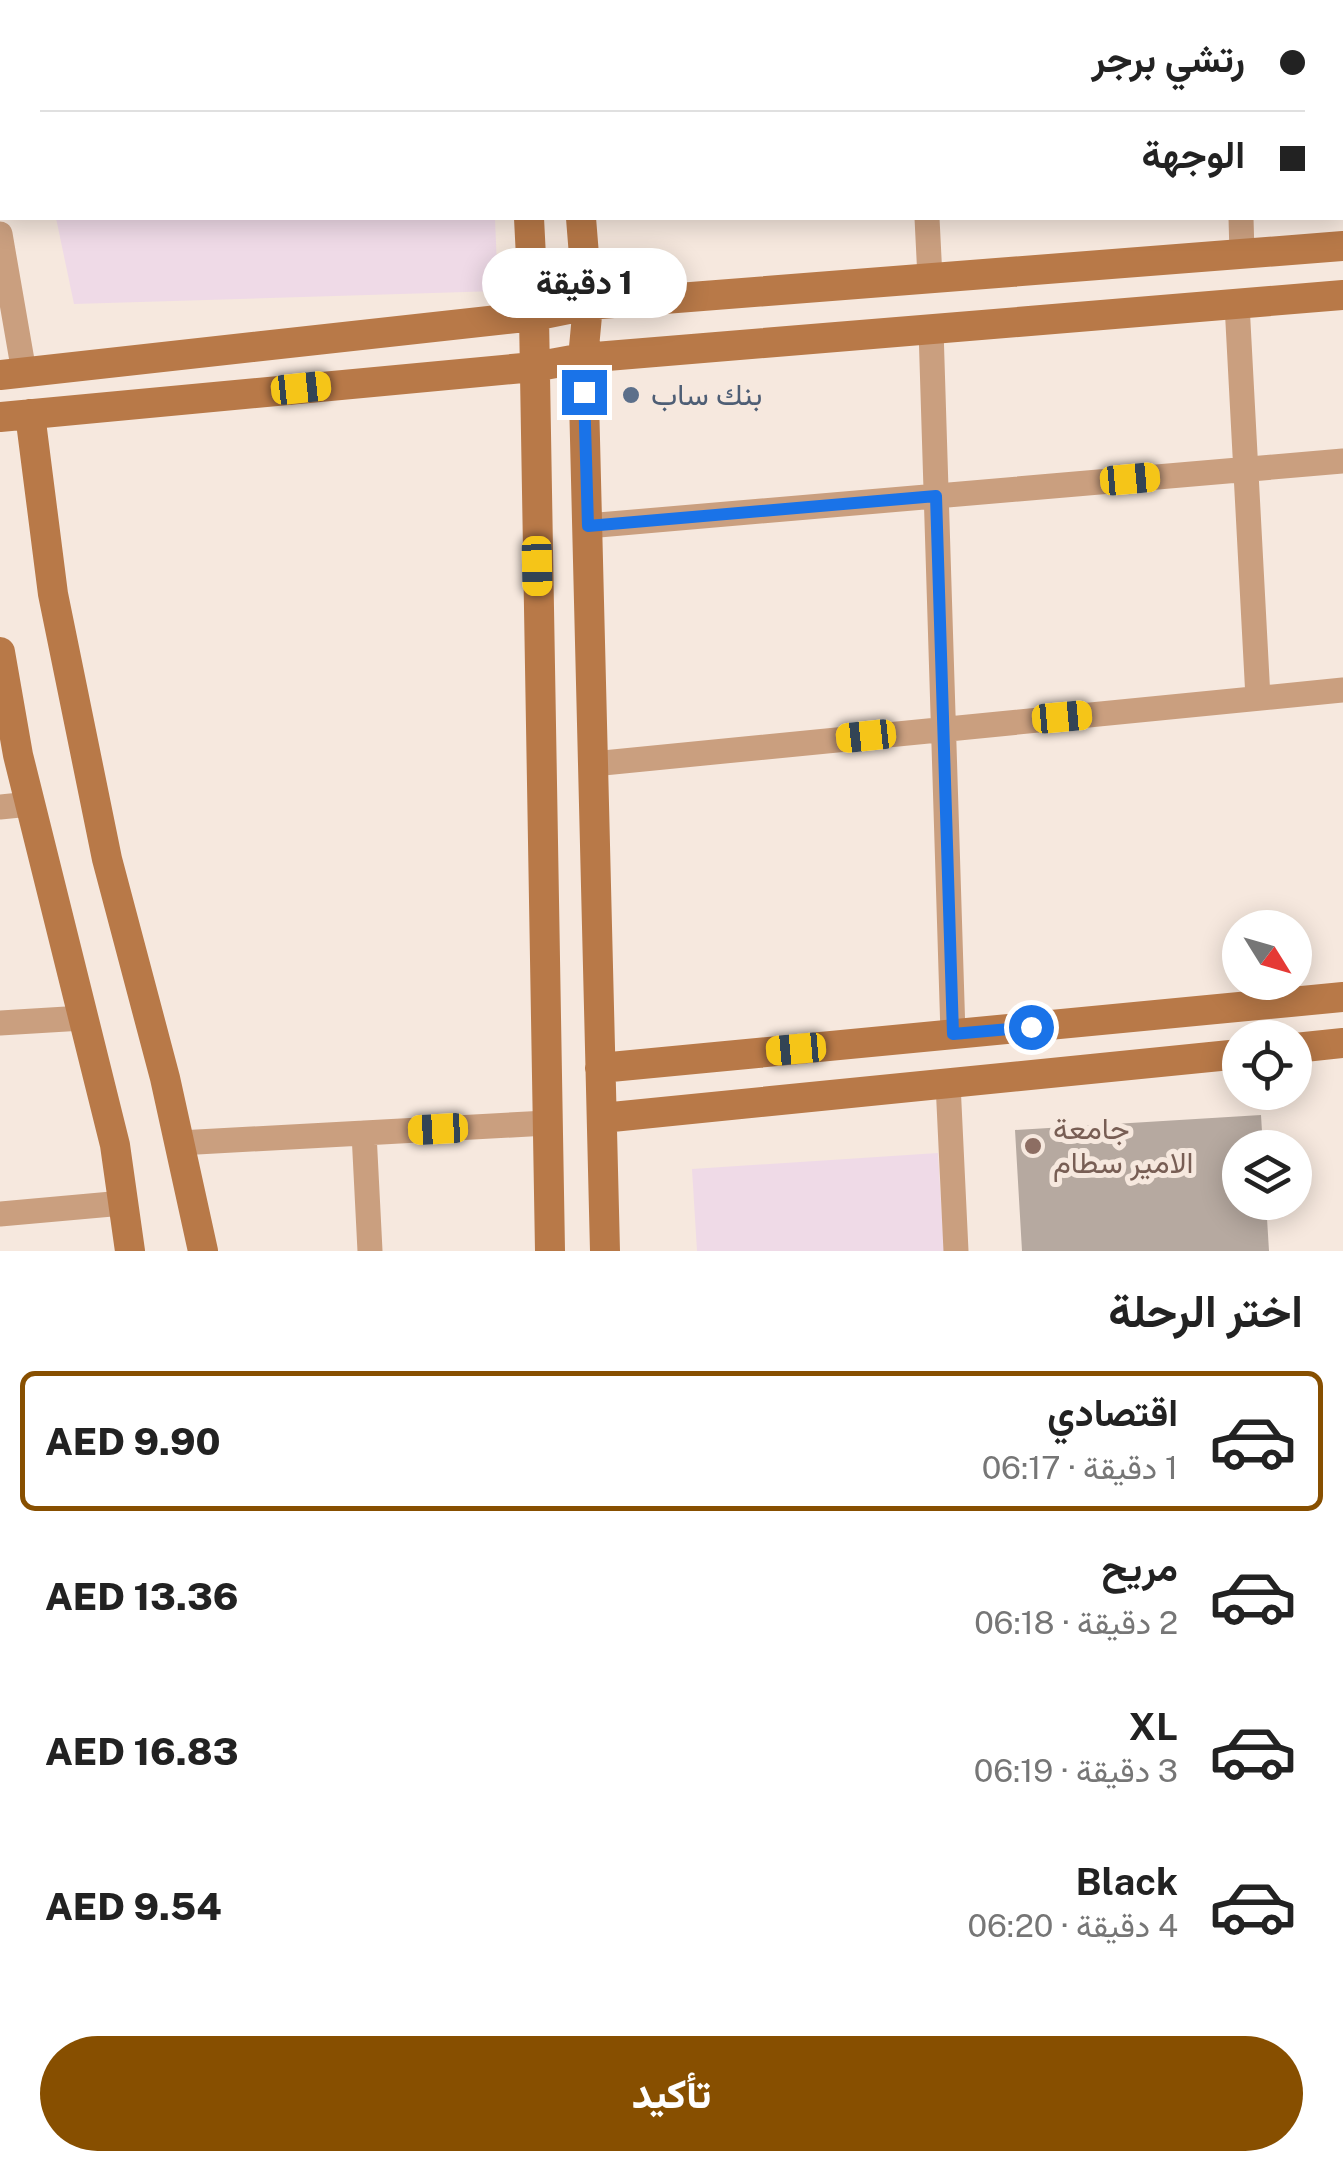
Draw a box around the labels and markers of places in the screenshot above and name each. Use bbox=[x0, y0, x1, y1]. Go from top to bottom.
place label: بنك ساب bbox=[651, 376, 762, 412]
marker: بنك ساب bbox=[620, 384, 642, 406]
place label: جامعة الامير سطام bbox=[1053, 1110, 1193, 1182]
marker: جامعة الامير سطام bbox=[1022, 1135, 1044, 1157]

